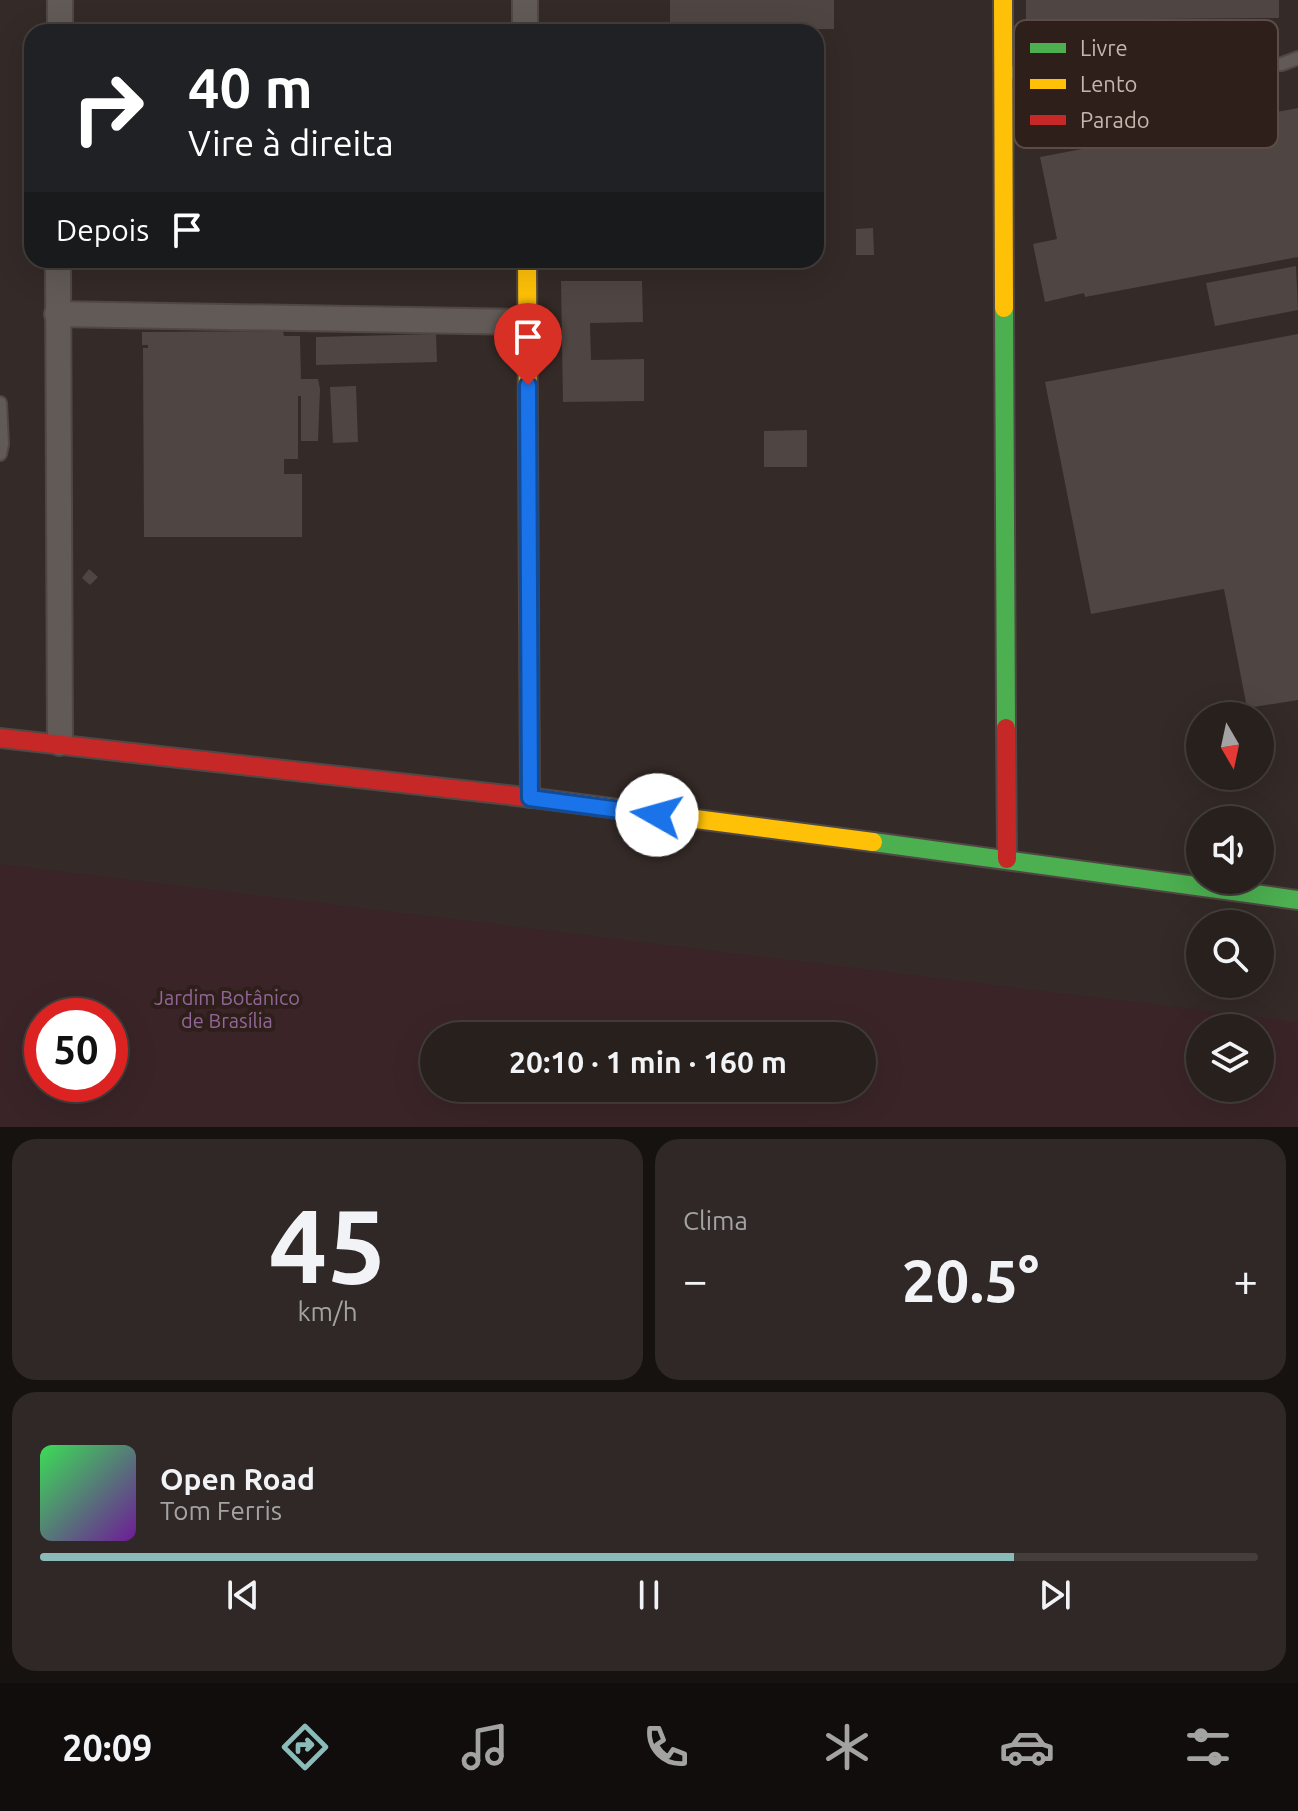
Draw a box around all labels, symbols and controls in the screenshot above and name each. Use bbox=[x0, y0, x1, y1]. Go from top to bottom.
legend bbox=[1014, 20, 1278, 148]
text: Livre bbox=[1080, 35, 1128, 60]
icon: right bbox=[56, 56, 160, 160]
text: 40 m bbox=[188, 56, 313, 119]
text: Lento bbox=[1080, 71, 1137, 96]
text: Parado bbox=[1080, 107, 1150, 132]
text: Vire à direita bbox=[188, 122, 394, 163]
icon: arrive bbox=[165, 208, 209, 252]
text: Depois bbox=[56, 213, 149, 247]
pin bbox=[494, 303, 562, 385]
icon: arrive bbox=[506, 315, 550, 359]
north arrow bbox=[1186, 702, 1274, 790]
map controls bbox=[1186, 702, 1274, 1102]
position arrow bbox=[615, 773, 699, 857]
button: sound bbox=[1186, 806, 1274, 894]
button: search bbox=[1186, 910, 1274, 998]
park label: Jardim Botânico de Brasília bbox=[154, 986, 300, 1032]
speed limit sign: 50 bbox=[24, 998, 128, 1102]
button: layers bbox=[1186, 1014, 1274, 1102]
text: 20:10 · 1 min · 160 m bbox=[509, 1045, 787, 1079]
text: 45 bbox=[269, 1186, 386, 1303]
text: Clima bbox=[683, 1206, 748, 1235]
text: 20.5° bbox=[902, 1246, 1039, 1313]
text: − bbox=[683, 1255, 708, 1304]
text: + bbox=[1233, 1255, 1258, 1304]
text: km/h bbox=[297, 1297, 358, 1326]
text: Open Road bbox=[160, 1462, 315, 1496]
text: Tom Ferris bbox=[160, 1496, 282, 1525]
icon: previous bbox=[221, 1573, 265, 1617]
icon: pause bbox=[627, 1573, 671, 1617]
icon: next bbox=[1033, 1573, 1077, 1617]
icon: directions bbox=[277, 1719, 333, 1775]
icon: music bbox=[457, 1719, 513, 1775]
icon: phone bbox=[638, 1719, 694, 1775]
icon: climate bbox=[819, 1719, 875, 1775]
icon: car bbox=[999, 1719, 1055, 1775]
icon: filters bbox=[1180, 1719, 1236, 1775]
text: 20:09 bbox=[62, 1727, 152, 1768]

